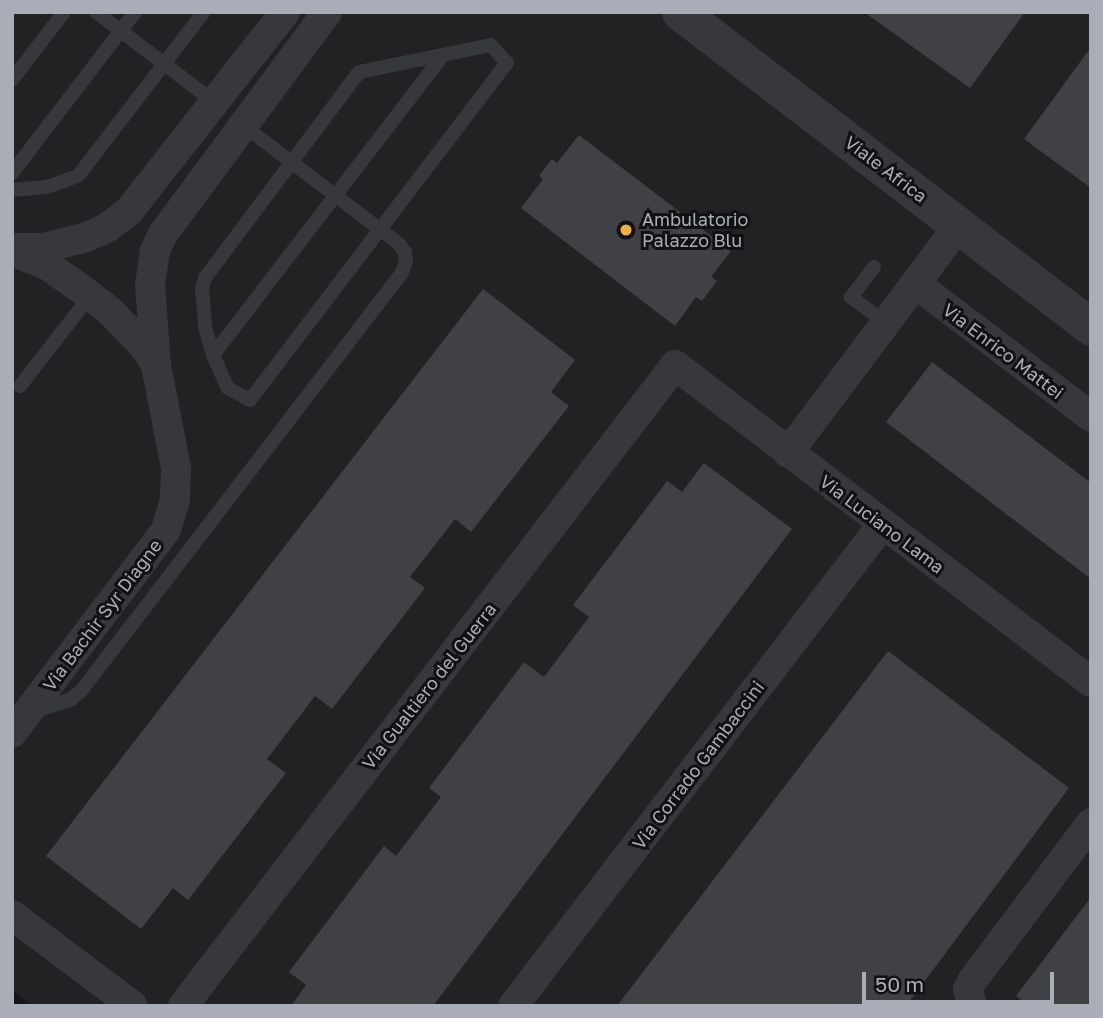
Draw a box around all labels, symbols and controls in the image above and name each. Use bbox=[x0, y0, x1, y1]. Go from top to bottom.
street label: Viale Africa bbox=[840, 131, 932, 207]
place label: Ambulatorio Palazzo Blu bbox=[642, 209, 748, 252]
marker: Ambulatorio Palazzo Blu bbox=[616, 220, 636, 240]
street label: Via Enrico Mattei bbox=[938, 299, 1068, 403]
street label: Via Luciano Lama bbox=[816, 470, 948, 578]
street label: Via Bachir Syr Diagne bbox=[38, 535, 166, 695]
street label: Via Gualtiero del Guerra bbox=[357, 599, 501, 773]
street label: Via Corrado Gambaccini bbox=[628, 676, 768, 854]
scale bar bbox=[865, 958, 1058, 1002]
text: 50 m bbox=[875, 971, 924, 997]

